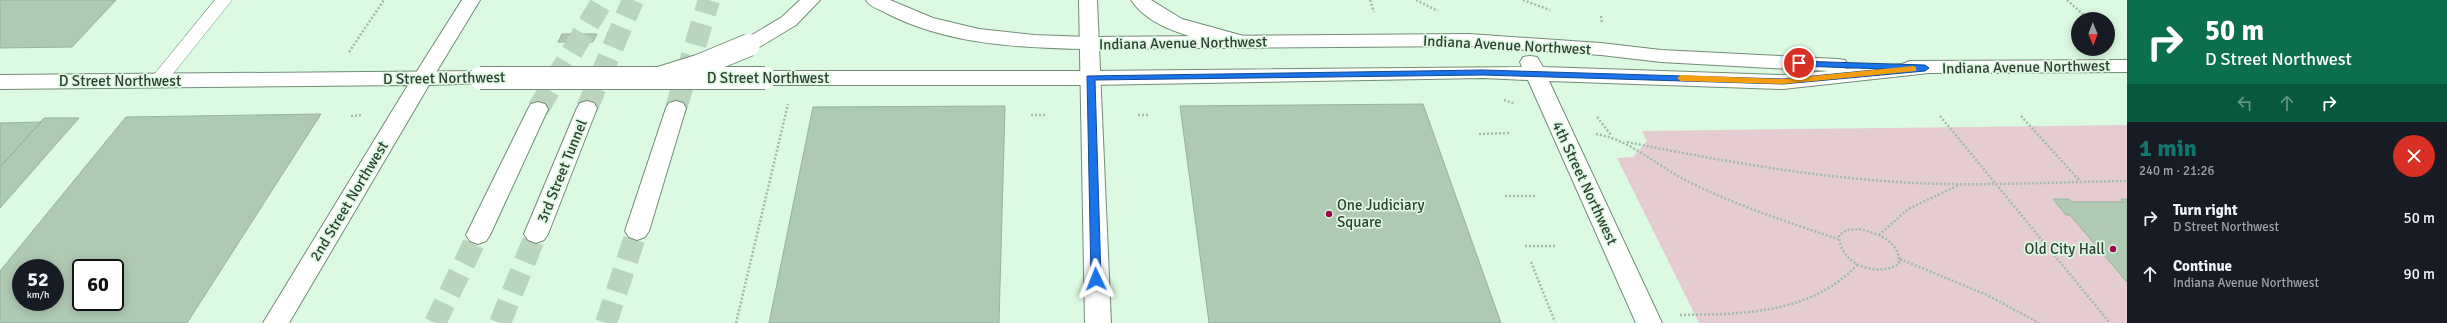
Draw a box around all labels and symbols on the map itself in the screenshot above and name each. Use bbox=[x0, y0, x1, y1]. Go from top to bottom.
north arrow bbox=[2071, 12, 2115, 56]
street label: Indiana Avenue Northwest bbox=[1422, 32, 1592, 58]
street label: Indiana Avenue Northwest bbox=[1099, 33, 1267, 53]
pin bbox=[1782, 46, 1816, 80]
street label: Indiana Avenue Northwest bbox=[1942, 57, 2110, 77]
street label: D Street Northwest bbox=[383, 68, 505, 88]
street label: D Street Northwest bbox=[707, 69, 829, 87]
street label: D Street Northwest bbox=[59, 72, 181, 90]
street label: 3rd Street Tunnel bbox=[533, 117, 591, 225]
street label: 4th Street Northwest bbox=[1548, 118, 1622, 248]
street label: 2nd Street Northwest bbox=[306, 138, 392, 264]
place label: One Judiciary Square bbox=[1337, 196, 1425, 231]
marker: One Judiciary Square bbox=[1324, 209, 1334, 219]
place label: Old City Hall bbox=[2025, 240, 2105, 258]
marker: Old City Hall bbox=[2108, 244, 2118, 254]
position arrow bbox=[1075, 258, 1117, 300]
speed limit sign: 60 bbox=[72, 259, 124, 311]

